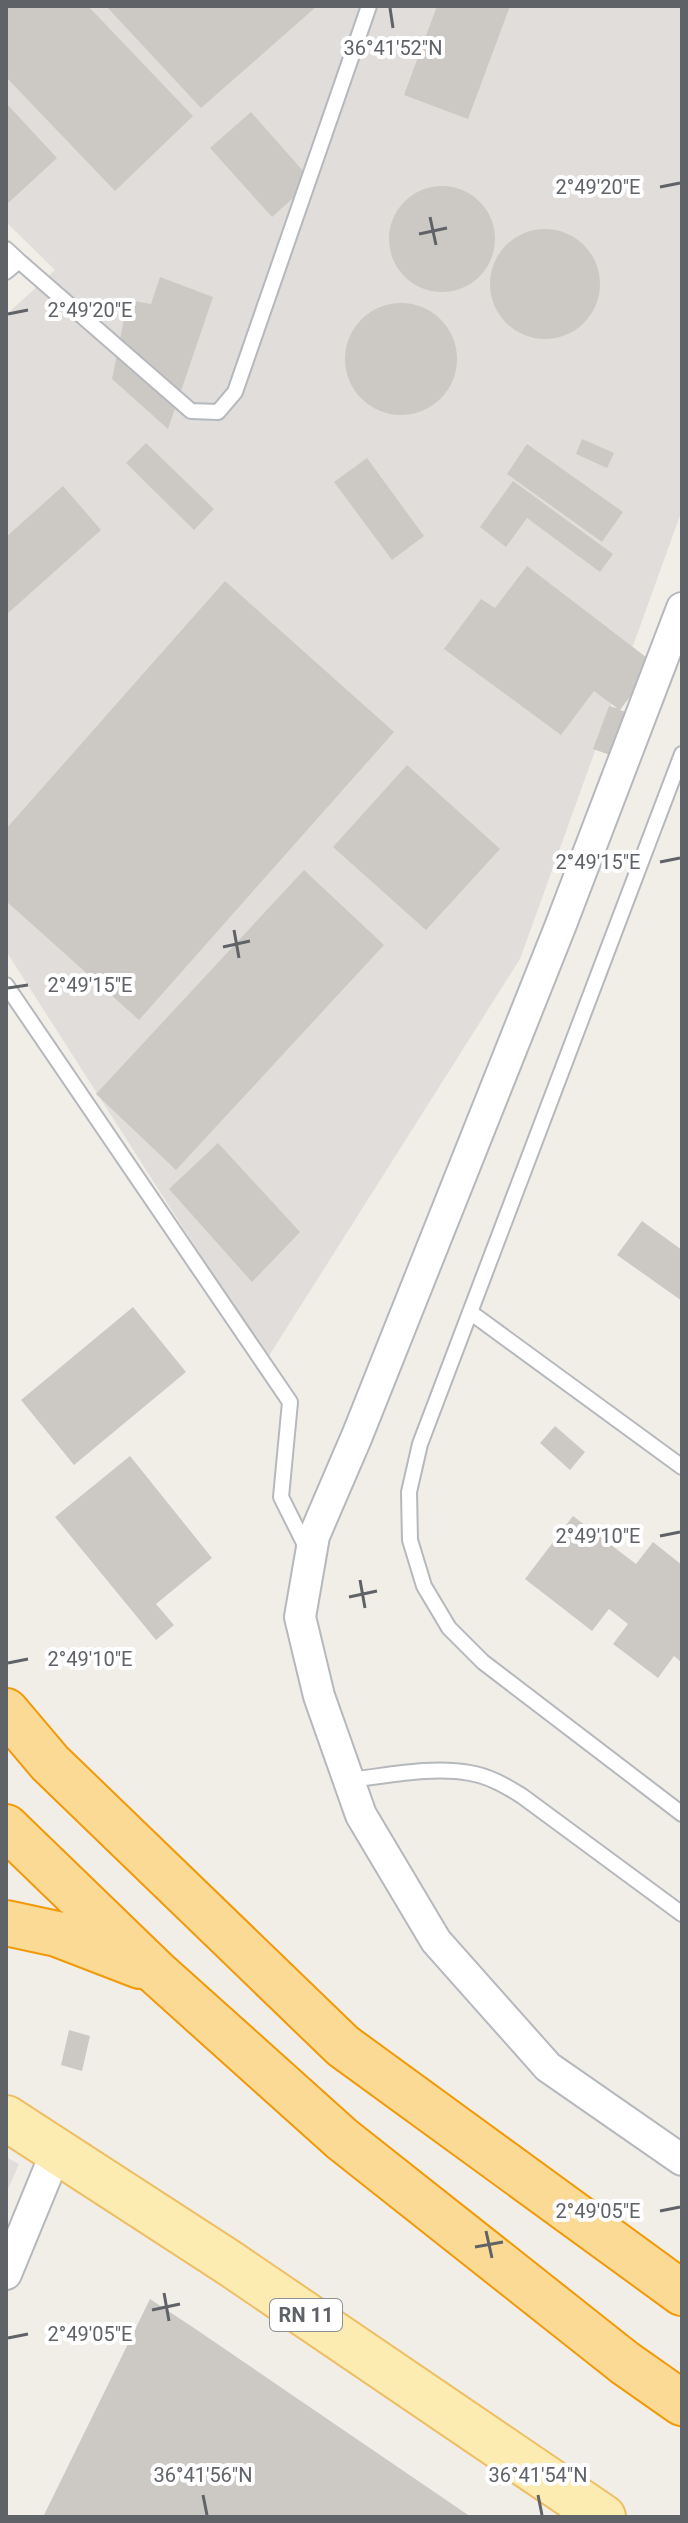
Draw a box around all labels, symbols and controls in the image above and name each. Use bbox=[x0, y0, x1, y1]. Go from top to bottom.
text: 36°41'52"N bbox=[343, 36, 443, 60]
text: 2°49'20"E bbox=[556, 175, 640, 199]
text: 2°49'20"E bbox=[48, 298, 132, 322]
text: 2°49'15"E bbox=[556, 850, 640, 874]
text: 2°49'15"E bbox=[48, 973, 132, 997]
text: 2°49'10"E bbox=[556, 1524, 640, 1548]
text: 2°49'10"E bbox=[48, 1647, 132, 1671]
text: 2°49'05"E bbox=[556, 2199, 640, 2223]
road number: RN 11 bbox=[270, 2299, 342, 2331]
text: 2°49'05"E bbox=[48, 2322, 132, 2346]
text: 36°41'56"N bbox=[153, 2463, 253, 2487]
text: 36°41'54"N bbox=[488, 2463, 588, 2487]

